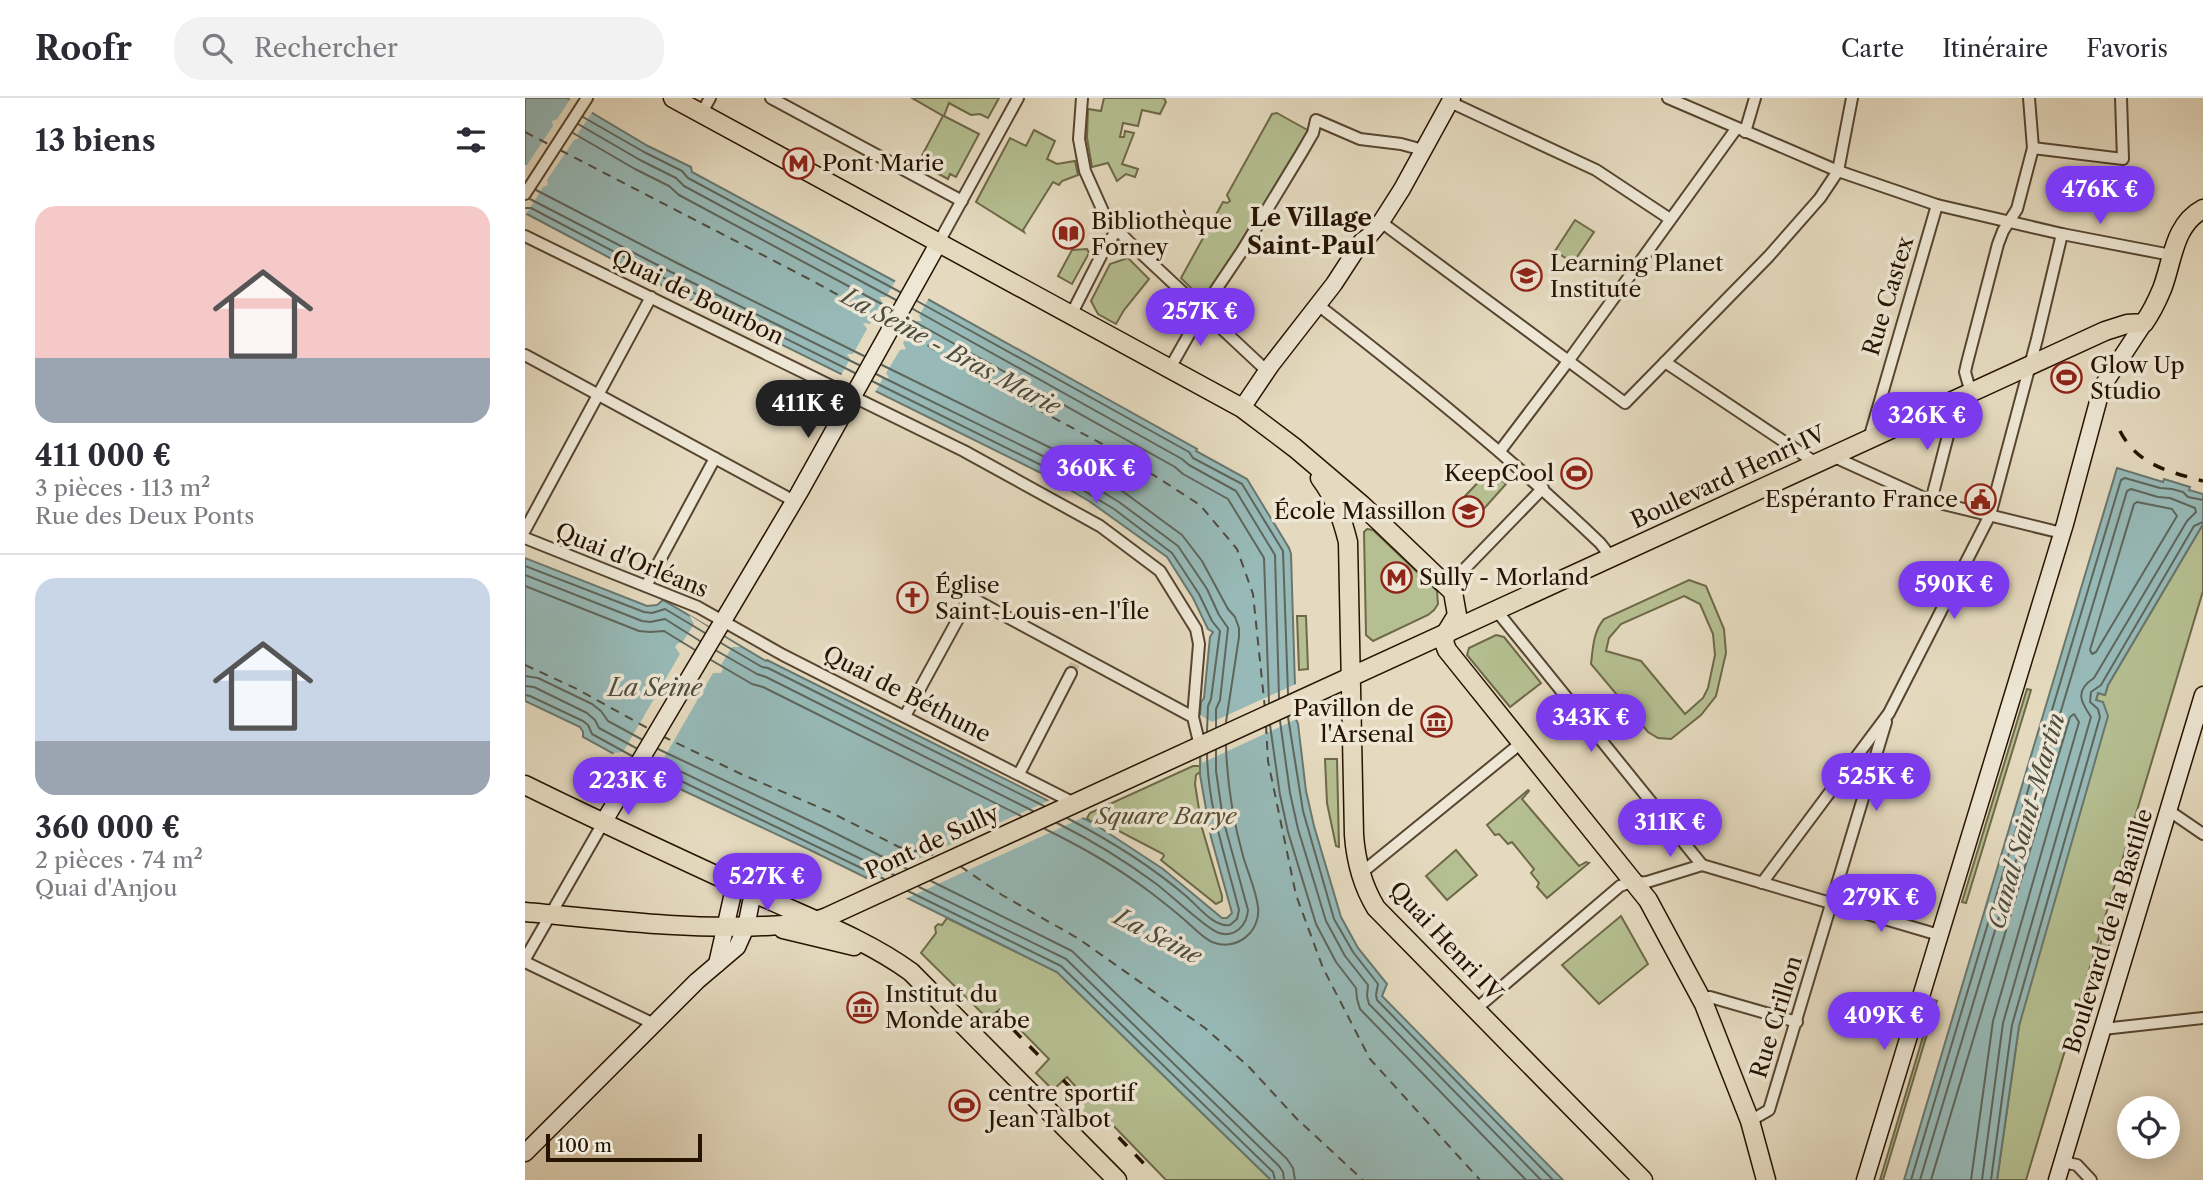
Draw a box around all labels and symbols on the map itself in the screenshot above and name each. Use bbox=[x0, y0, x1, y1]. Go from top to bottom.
metro station icon: Pont Marie bbox=[782, 146, 816, 180]
place label: Pont Marie bbox=[822, 149, 944, 177]
pin: 476K € bbox=[2043, 166, 2157, 226]
district label: Le Village Saint-Paul bbox=[1247, 203, 1375, 260]
place label: Bibliothèque Forney bbox=[1091, 207, 1232, 261]
library icon: Bibliothèque Forney bbox=[1051, 217, 1085, 251]
street label: Rue Castex bbox=[1857, 232, 1920, 359]
street label: Quai de Bourbon bbox=[607, 243, 789, 351]
place label: Learning Planet Institute bbox=[1550, 249, 1723, 303]
school or university icon: Learning Planet Institute bbox=[1510, 259, 1544, 293]
water label: La Seine - Bras Marie bbox=[835, 280, 1067, 422]
pin: 257K € bbox=[1143, 288, 1257, 348]
place label: Glow Up Studio bbox=[2090, 351, 2185, 405]
sports icon: Glow Up Studio bbox=[2050, 361, 2084, 395]
pin: 411K € bbox=[751, 380, 865, 440]
pin: 326K € bbox=[1870, 392, 1984, 452]
street label: Boulevard Henri IV bbox=[1626, 419, 1831, 534]
pin: 360K € bbox=[1039, 446, 1153, 505]
sports icon: KeepCool bbox=[1560, 456, 1594, 490]
place label: KeepCool bbox=[1444, 459, 1554, 487]
public building icon: Espéranto France bbox=[1964, 482, 1998, 516]
place label: Espéranto France bbox=[1765, 485, 1958, 513]
school or university icon: École Massillon bbox=[1452, 494, 1486, 528]
place label: École Massillon bbox=[1274, 497, 1446, 525]
street label: Quai d'Orléans bbox=[551, 517, 713, 603]
metro station icon: Sully - Morland bbox=[1379, 560, 1413, 594]
pin: 590K € bbox=[1897, 561, 2011, 621]
place label: Sully - Morland bbox=[1419, 563, 1589, 591]
place label: Église Saint-Louis-en-l'Île bbox=[935, 571, 1149, 625]
church icon: Église Saint-Louis-en-l'Île bbox=[895, 581, 929, 615]
street label: Quai de Béthune bbox=[818, 640, 996, 748]
water label: La Seine bbox=[606, 673, 703, 702]
place label: Pavillon de l'Arsenal bbox=[1293, 694, 1414, 748]
pin: 343K € bbox=[1534, 694, 1648, 754]
museum icon: Pavillon de l'Arsenal bbox=[1420, 704, 1454, 738]
water label: Canal Saint-Martin bbox=[1981, 710, 2071, 932]
pin: 525K € bbox=[1819, 754, 1933, 813]
pin: 223K € bbox=[571, 758, 685, 817]
street label: Pont de Sully bbox=[861, 799, 1004, 885]
pin: 311K € bbox=[1613, 800, 1727, 859]
park label: Square Barye bbox=[1094, 802, 1237, 830]
street label: Boulevard de la Bastille bbox=[2057, 805, 2159, 1057]
pin: 527K € bbox=[710, 854, 824, 913]
pin: 279K € bbox=[1824, 874, 1938, 934]
street label: Quai Henri IV bbox=[1384, 875, 1509, 1008]
water label: La Seine bbox=[1108, 901, 1208, 971]
street label: Rue Crillon bbox=[1744, 952, 1808, 1082]
place label: Institut du Monde arabe bbox=[885, 980, 1030, 1034]
museum icon: Institut du Monde arabe bbox=[845, 990, 879, 1024]
pin: 409K € bbox=[1827, 992, 1941, 1052]
place label: centre sportif Jean Talbot bbox=[985, 1079, 1138, 1133]
sports icon: centre sportif Jean Talbot bbox=[948, 1089, 982, 1123]
scale bar bbox=[546, 1131, 702, 1163]

